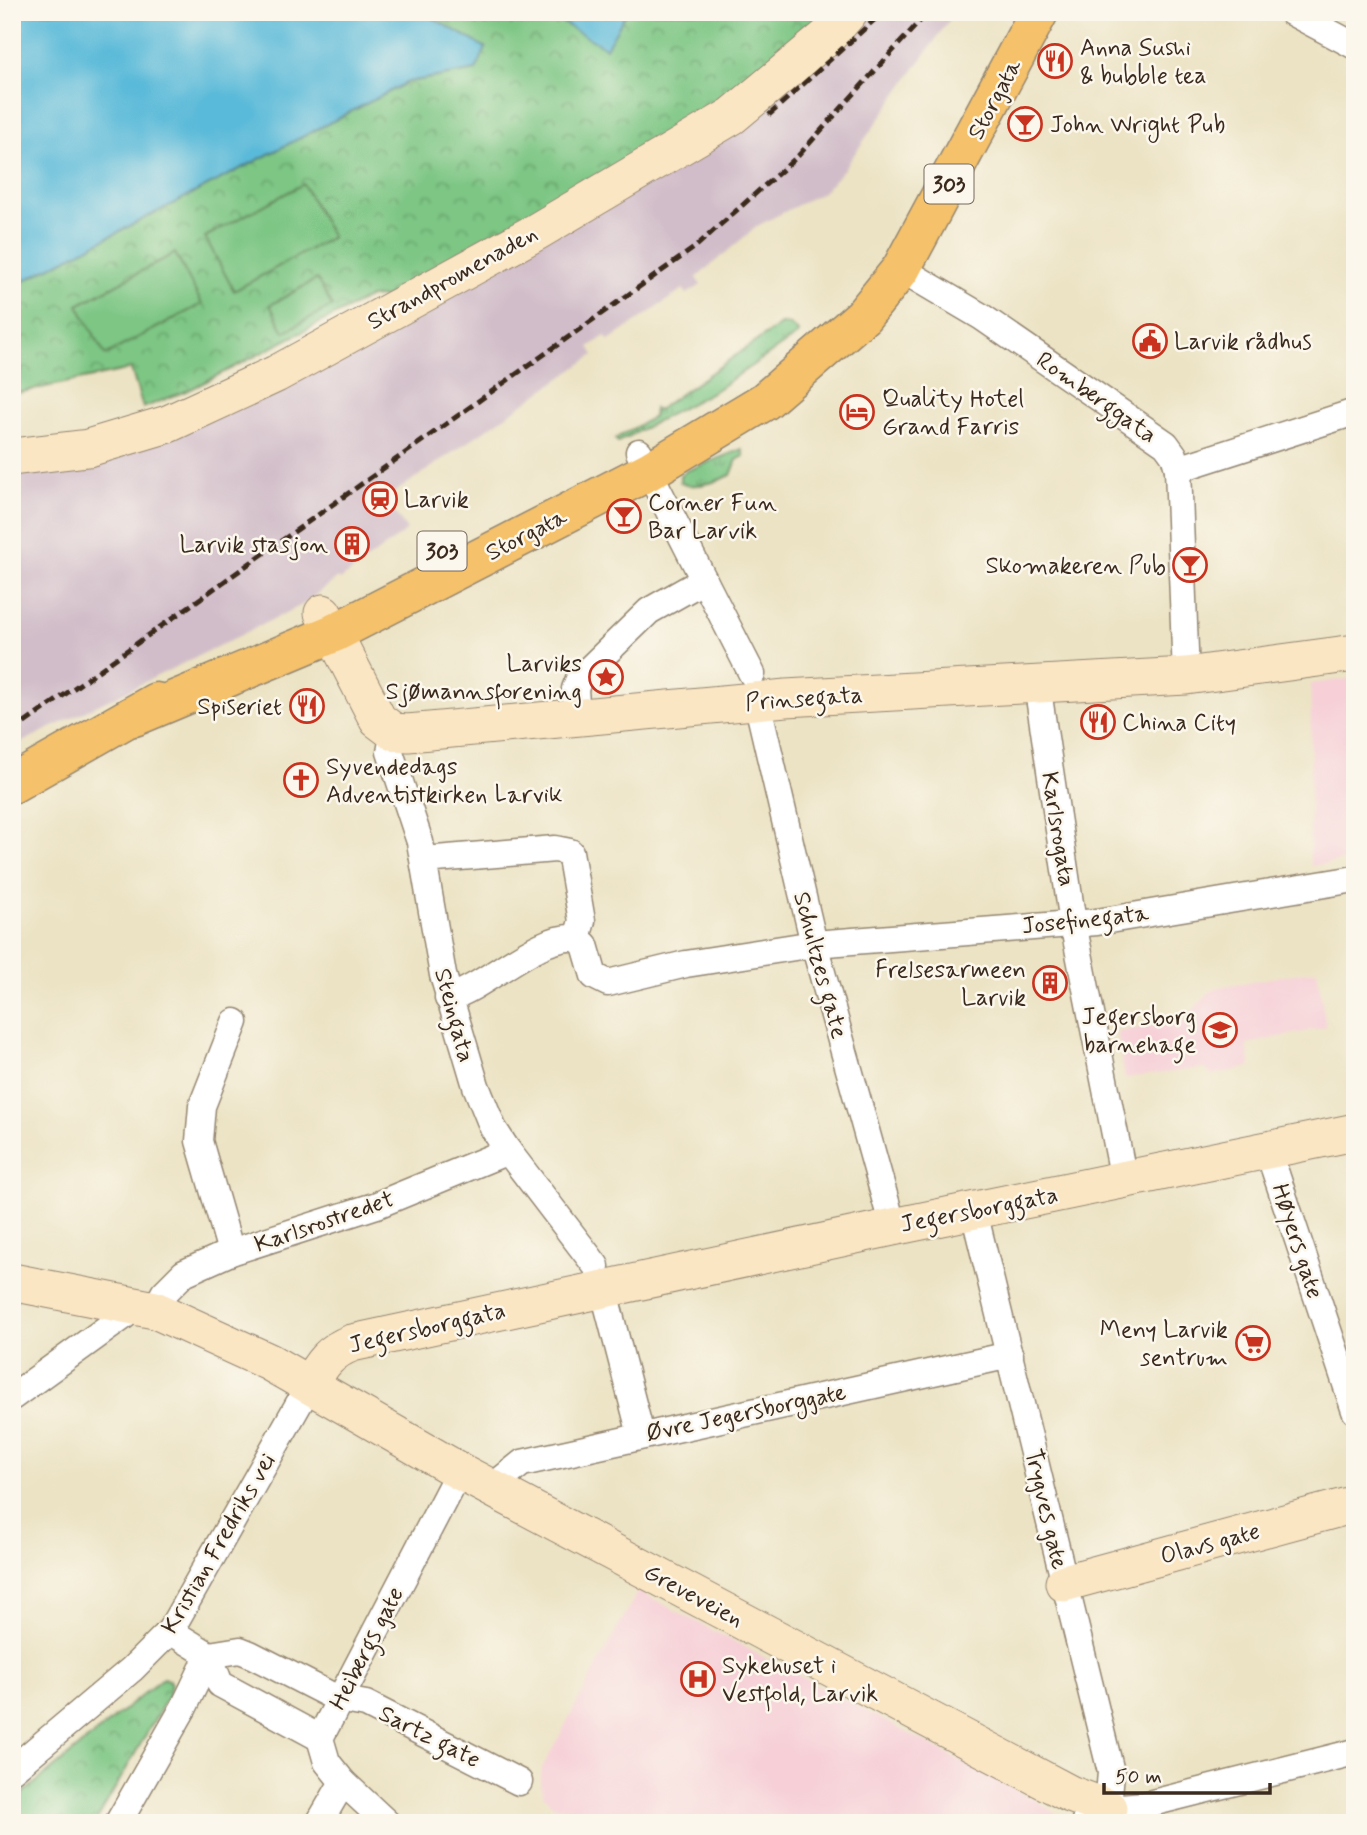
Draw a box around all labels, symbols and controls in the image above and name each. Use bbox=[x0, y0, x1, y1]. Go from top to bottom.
place label: Anna Sushi & bubble tea bbox=[1080, 33, 1207, 92]
restaurant icon: Anna Sushi & bubble tea bbox=[1036, 42, 1074, 80]
street label: Storgata bbox=[961, 53, 1030, 145]
bar icon: John Wright Pub bbox=[1006, 105, 1044, 143]
place label: John Wright Pub bbox=[1050, 110, 1225, 143]
road number: 303 bbox=[925, 164, 974, 204]
street label: Strandpromenaden bbox=[362, 219, 543, 338]
public building icon: Larvik rådhus bbox=[1131, 322, 1169, 360]
place label: Larvik rådhus bbox=[1174, 327, 1312, 358]
street label: Romberggata bbox=[1028, 345, 1163, 454]
place label: Quality Hotel Grand Farris bbox=[882, 384, 1024, 443]
hotel icon: Quality Hotel Grand Farris bbox=[838, 393, 876, 431]
station icon: Larvik bbox=[361, 480, 399, 518]
place label: Larvik bbox=[404, 485, 469, 516]
place label: Corner Fun Bar Larvik bbox=[648, 488, 777, 547]
bar icon: Corner Fun Bar Larvik bbox=[605, 497, 643, 535]
street label: Storgata bbox=[481, 501, 573, 569]
building icon: Larvik stasjon bbox=[333, 525, 371, 563]
place label: Larvik stasjon bbox=[179, 530, 328, 561]
road number: 303 bbox=[418, 531, 466, 570]
bar icon: Skomakeren Pub bbox=[1171, 546, 1209, 584]
place label: Skomakeren Pub bbox=[985, 551, 1166, 582]
place label: Larviks Sjømannsforening bbox=[386, 649, 582, 710]
place icon: Larviks Sjømannsforening bbox=[587, 658, 625, 696]
street label: Prinsegata bbox=[744, 680, 864, 722]
restaurant icon: Spiseriet bbox=[288, 687, 326, 725]
place label: Spiseriet bbox=[197, 692, 282, 723]
restaurant icon: China City bbox=[1079, 703, 1117, 741]
place label: China City bbox=[1122, 708, 1236, 739]
place label: Syvendedags Adventistkirken Larvik bbox=[326, 752, 563, 811]
church icon: Syvendedags Adventistkirken Larvik bbox=[282, 761, 320, 799]
street label: Karlsrogata bbox=[1033, 770, 1082, 889]
street label: Schultzes gate bbox=[782, 888, 854, 1043]
street label: Josefinegata bbox=[1020, 898, 1151, 946]
place label: Frelsesarmeen Larvik bbox=[875, 955, 1026, 1014]
building icon: Frelsesarmeen Larvik bbox=[1031, 964, 1069, 1002]
street label: Steingata bbox=[423, 965, 481, 1067]
place label: Jegersborg barnehage bbox=[1081, 1002, 1196, 1064]
school or university icon: Jegersborg barnehage bbox=[1201, 1011, 1239, 1049]
street label: Jegersborggata bbox=[898, 1180, 1061, 1244]
street label: Høyers gate bbox=[1263, 1180, 1330, 1303]
street label: Karlsrostredet bbox=[251, 1184, 398, 1261]
street label: Jegersborggata bbox=[346, 1295, 509, 1364]
place label: Meny Larvik sentrum bbox=[1100, 1315, 1228, 1374]
supermarket icon: Meny Larvik sentrum bbox=[1234, 1324, 1272, 1362]
street label: Øvre Jegersborggate bbox=[643, 1377, 850, 1452]
street label: Trygves gate bbox=[1017, 1446, 1074, 1573]
street label: Kristian Fredriks vei bbox=[155, 1448, 284, 1640]
street label: Olavs gate bbox=[1157, 1516, 1264, 1573]
street label: Greveveien bbox=[638, 1557, 749, 1635]
street label: Heibergs gate bbox=[323, 1582, 414, 1717]
place label: Sykehuset i Vestfold, Larvik bbox=[722, 1651, 878, 1712]
hospital icon: Sykehuset i Vestfold, Larvik bbox=[679, 1660, 717, 1698]
street label: Sartz gate bbox=[372, 1699, 485, 1779]
scale bar bbox=[1104, 1751, 1271, 1795]
text: 50 m bbox=[1115, 1763, 1162, 1791]

